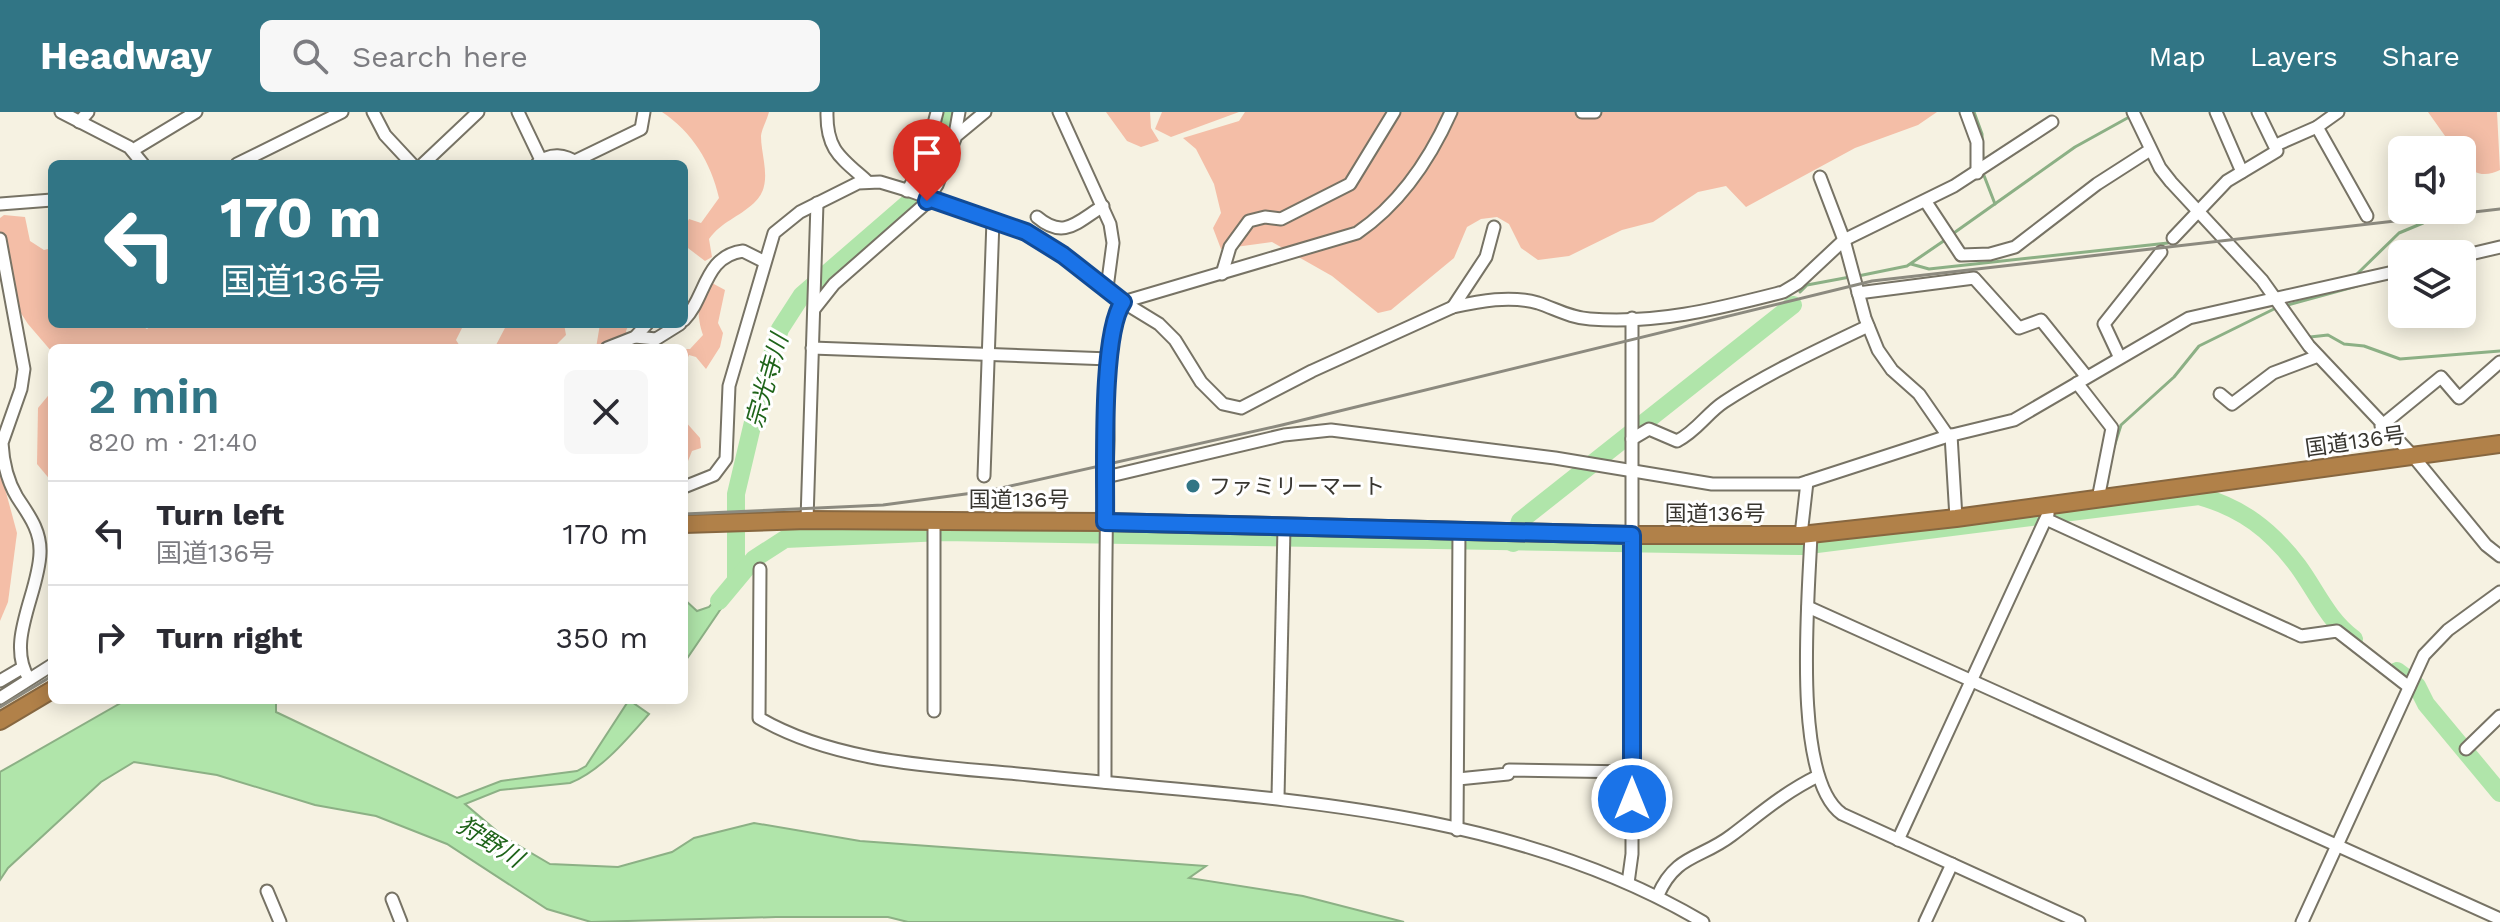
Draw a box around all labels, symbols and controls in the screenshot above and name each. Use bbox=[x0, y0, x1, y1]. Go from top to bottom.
search box bbox=[260, 20, 820, 92]
text: Headway bbox=[40, 34, 212, 78]
icon: search bbox=[288, 34, 332, 78]
text: Search here bbox=[352, 39, 528, 74]
text: Map bbox=[2149, 40, 2206, 73]
text: Layers bbox=[2250, 40, 2338, 73]
text: Share bbox=[2382, 40, 2460, 73]
pin bbox=[893, 119, 961, 201]
icon: arrive bbox=[905, 131, 949, 175]
map controls bbox=[2388, 136, 2476, 328]
button: sound bbox=[2388, 136, 2476, 224]
text: 170 m bbox=[220, 185, 382, 251]
icon: left bbox=[88, 192, 192, 296]
button: layers bbox=[2388, 240, 2476, 328]
text: 国道136号 bbox=[220, 261, 385, 303]
water label: 宗光寺川 bbox=[740, 328, 795, 431]
text: 2 min bbox=[88, 368, 220, 425]
button: close bbox=[564, 370, 648, 454]
street label: 国道136号 bbox=[2303, 422, 2407, 461]
text: 820 m · 21:40 bbox=[88, 427, 258, 457]
place label: ファミリーマート bbox=[1209, 474, 1385, 499]
marker: ファミリーマート bbox=[1184, 477, 1202, 495]
street label: 国道136号 bbox=[969, 487, 1069, 512]
text: Turn left bbox=[156, 497, 284, 532]
street label: 国道136号 bbox=[1665, 501, 1765, 526]
icon: left bbox=[88, 511, 132, 555]
text: 170 m bbox=[563, 516, 648, 551]
text: 国道136号 bbox=[156, 538, 275, 568]
icon: right bbox=[88, 615, 132, 659]
text: Turn right bbox=[156, 620, 302, 655]
text: 350 m bbox=[556, 620, 648, 655]
position arrow bbox=[1590, 757, 1674, 841]
water label: 狩野川 bbox=[452, 811, 530, 875]

